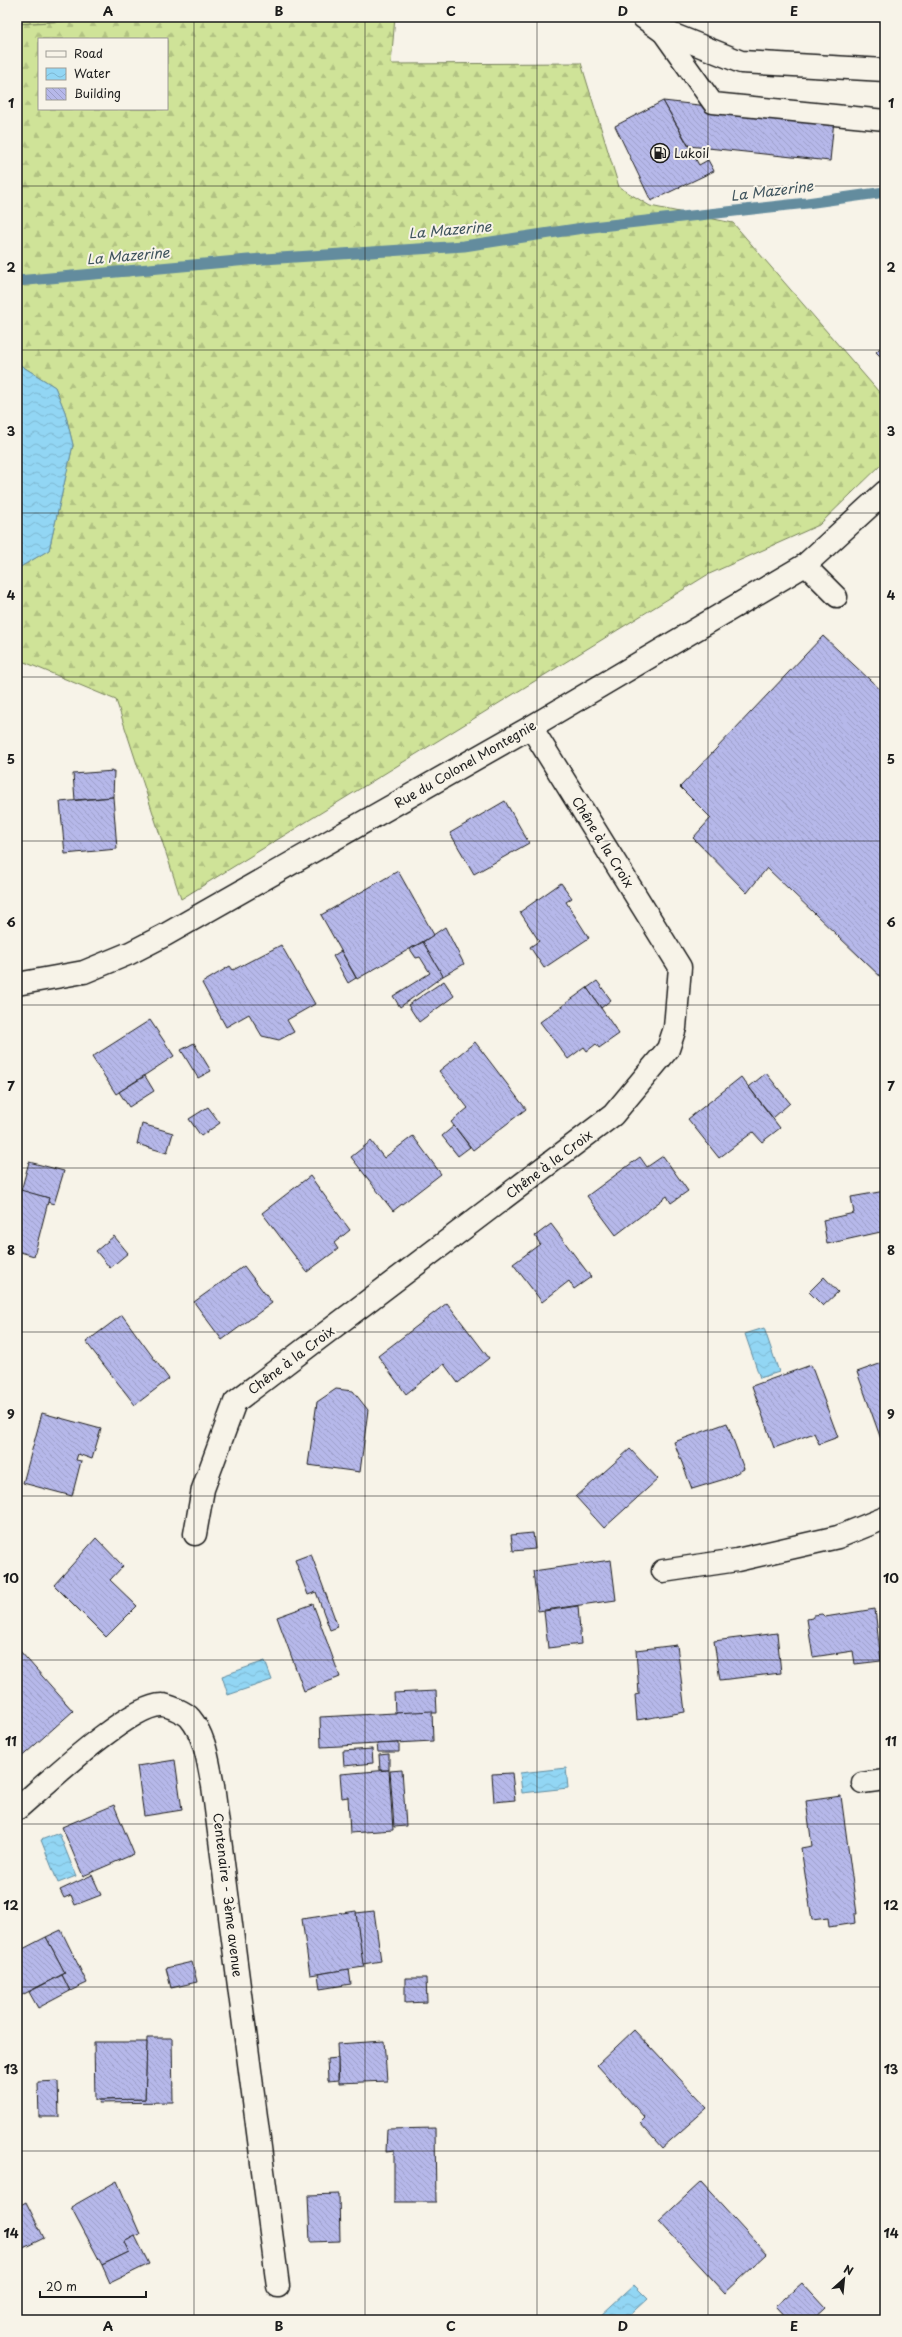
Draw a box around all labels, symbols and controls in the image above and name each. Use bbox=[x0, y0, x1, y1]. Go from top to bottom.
text: A bbox=[103, 1, 113, 20]
text: B bbox=[275, 1, 284, 20]
text: C bbox=[446, 1, 456, 20]
text: D bbox=[618, 1, 628, 20]
text: E bbox=[790, 1, 798, 20]
legend bbox=[38, 38, 168, 110]
text: Road bbox=[74, 44, 103, 62]
text: Water bbox=[74, 64, 111, 82]
text: Building bbox=[74, 84, 121, 102]
text: 1 bbox=[8, 93, 14, 112]
text: 1 bbox=[888, 93, 894, 112]
fuel station icon: Lukoil bbox=[649, 142, 671, 164]
place label: Lukoil bbox=[674, 143, 710, 162]
water label: La Mazerine bbox=[729, 175, 816, 206]
water label: La Mazerine bbox=[408, 215, 493, 244]
water label: La Mazerine bbox=[86, 241, 171, 270]
text: 2 bbox=[6, 257, 16, 276]
text: 2 bbox=[886, 257, 896, 276]
text: 3 bbox=[7, 421, 16, 440]
text: 3 bbox=[887, 421, 896, 440]
text: 4 bbox=[7, 585, 16, 604]
text: 4 bbox=[887, 585, 896, 604]
street label: Rue du Colonel Montegnie bbox=[390, 715, 539, 812]
text: 5 bbox=[7, 749, 15, 768]
text: 5 bbox=[887, 749, 895, 768]
street label: Chêne à la Croix bbox=[568, 793, 639, 891]
text: 6 bbox=[6, 912, 16, 931]
text: 6 bbox=[886, 912, 896, 931]
text: 7 bbox=[7, 1076, 15, 1095]
text: 7 bbox=[887, 1076, 895, 1095]
street label: Chêne à la Croix bbox=[501, 1125, 596, 1203]
text: 8 bbox=[7, 1240, 15, 1259]
text: 8 bbox=[887, 1240, 895, 1259]
street label: Chêne à la Croix bbox=[243, 1321, 338, 1399]
text: 9 bbox=[7, 1404, 15, 1423]
text: 9 bbox=[887, 1404, 895, 1423]
text: 10 bbox=[3, 1568, 19, 1587]
text: 10 bbox=[883, 1568, 899, 1587]
text: 11 bbox=[5, 1731, 17, 1750]
text: 11 bbox=[885, 1731, 897, 1750]
street label: Centenaire - 3ème avenue bbox=[209, 1812, 248, 1978]
text: 12 bbox=[3, 1895, 19, 1914]
text: 12 bbox=[883, 1895, 899, 1914]
text: 13 bbox=[4, 2059, 19, 2078]
text: 13 bbox=[884, 2059, 899, 2078]
text: 14 bbox=[3, 2223, 19, 2242]
text: 14 bbox=[883, 2223, 899, 2242]
north arrow bbox=[824, 2259, 864, 2299]
text: N bbox=[841, 2260, 857, 2279]
scale bar bbox=[40, 2273, 146, 2299]
text: 20 m bbox=[46, 2277, 77, 2295]
text: A bbox=[103, 2316, 113, 2335]
text: B bbox=[275, 2316, 284, 2335]
text: C bbox=[446, 2316, 456, 2335]
text: D bbox=[618, 2316, 628, 2335]
text: E bbox=[790, 2316, 798, 2335]

